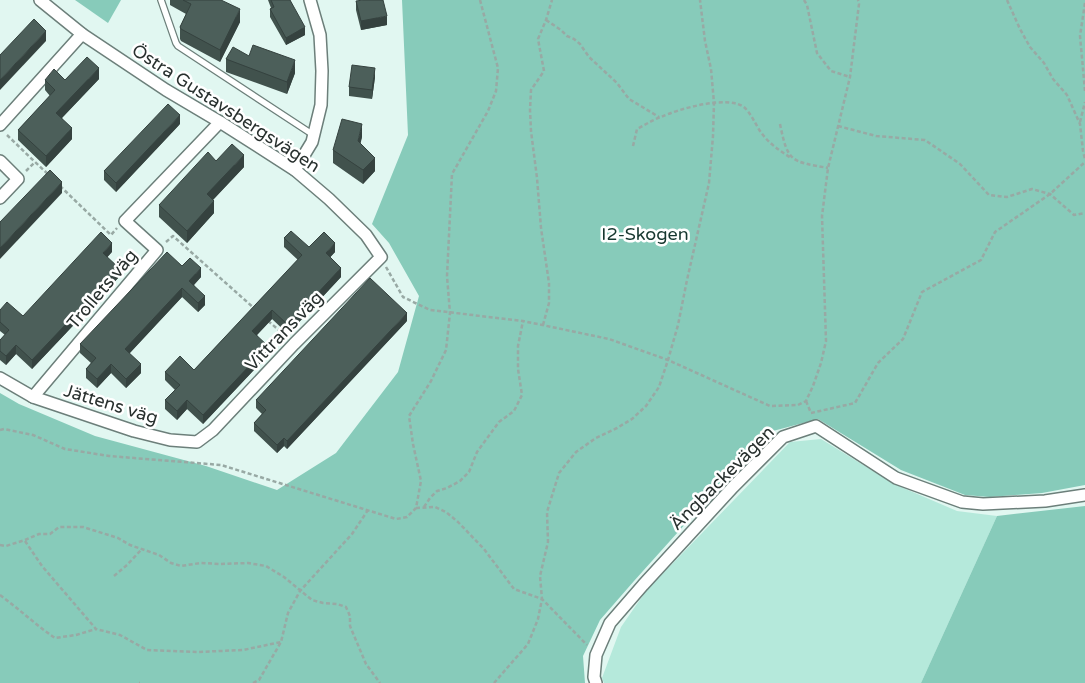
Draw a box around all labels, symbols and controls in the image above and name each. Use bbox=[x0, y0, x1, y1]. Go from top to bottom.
street label: Östra Gustavsbergsvägen bbox=[128, 39, 324, 177]
park label: I2-Skogen bbox=[601, 223, 689, 245]
street label: Trollets väg bbox=[62, 245, 142, 333]
street label: Vittrans väg bbox=[240, 286, 328, 376]
street label: Jättens väg bbox=[61, 379, 161, 429]
street label: Ängbackevägen bbox=[665, 421, 779, 535]

